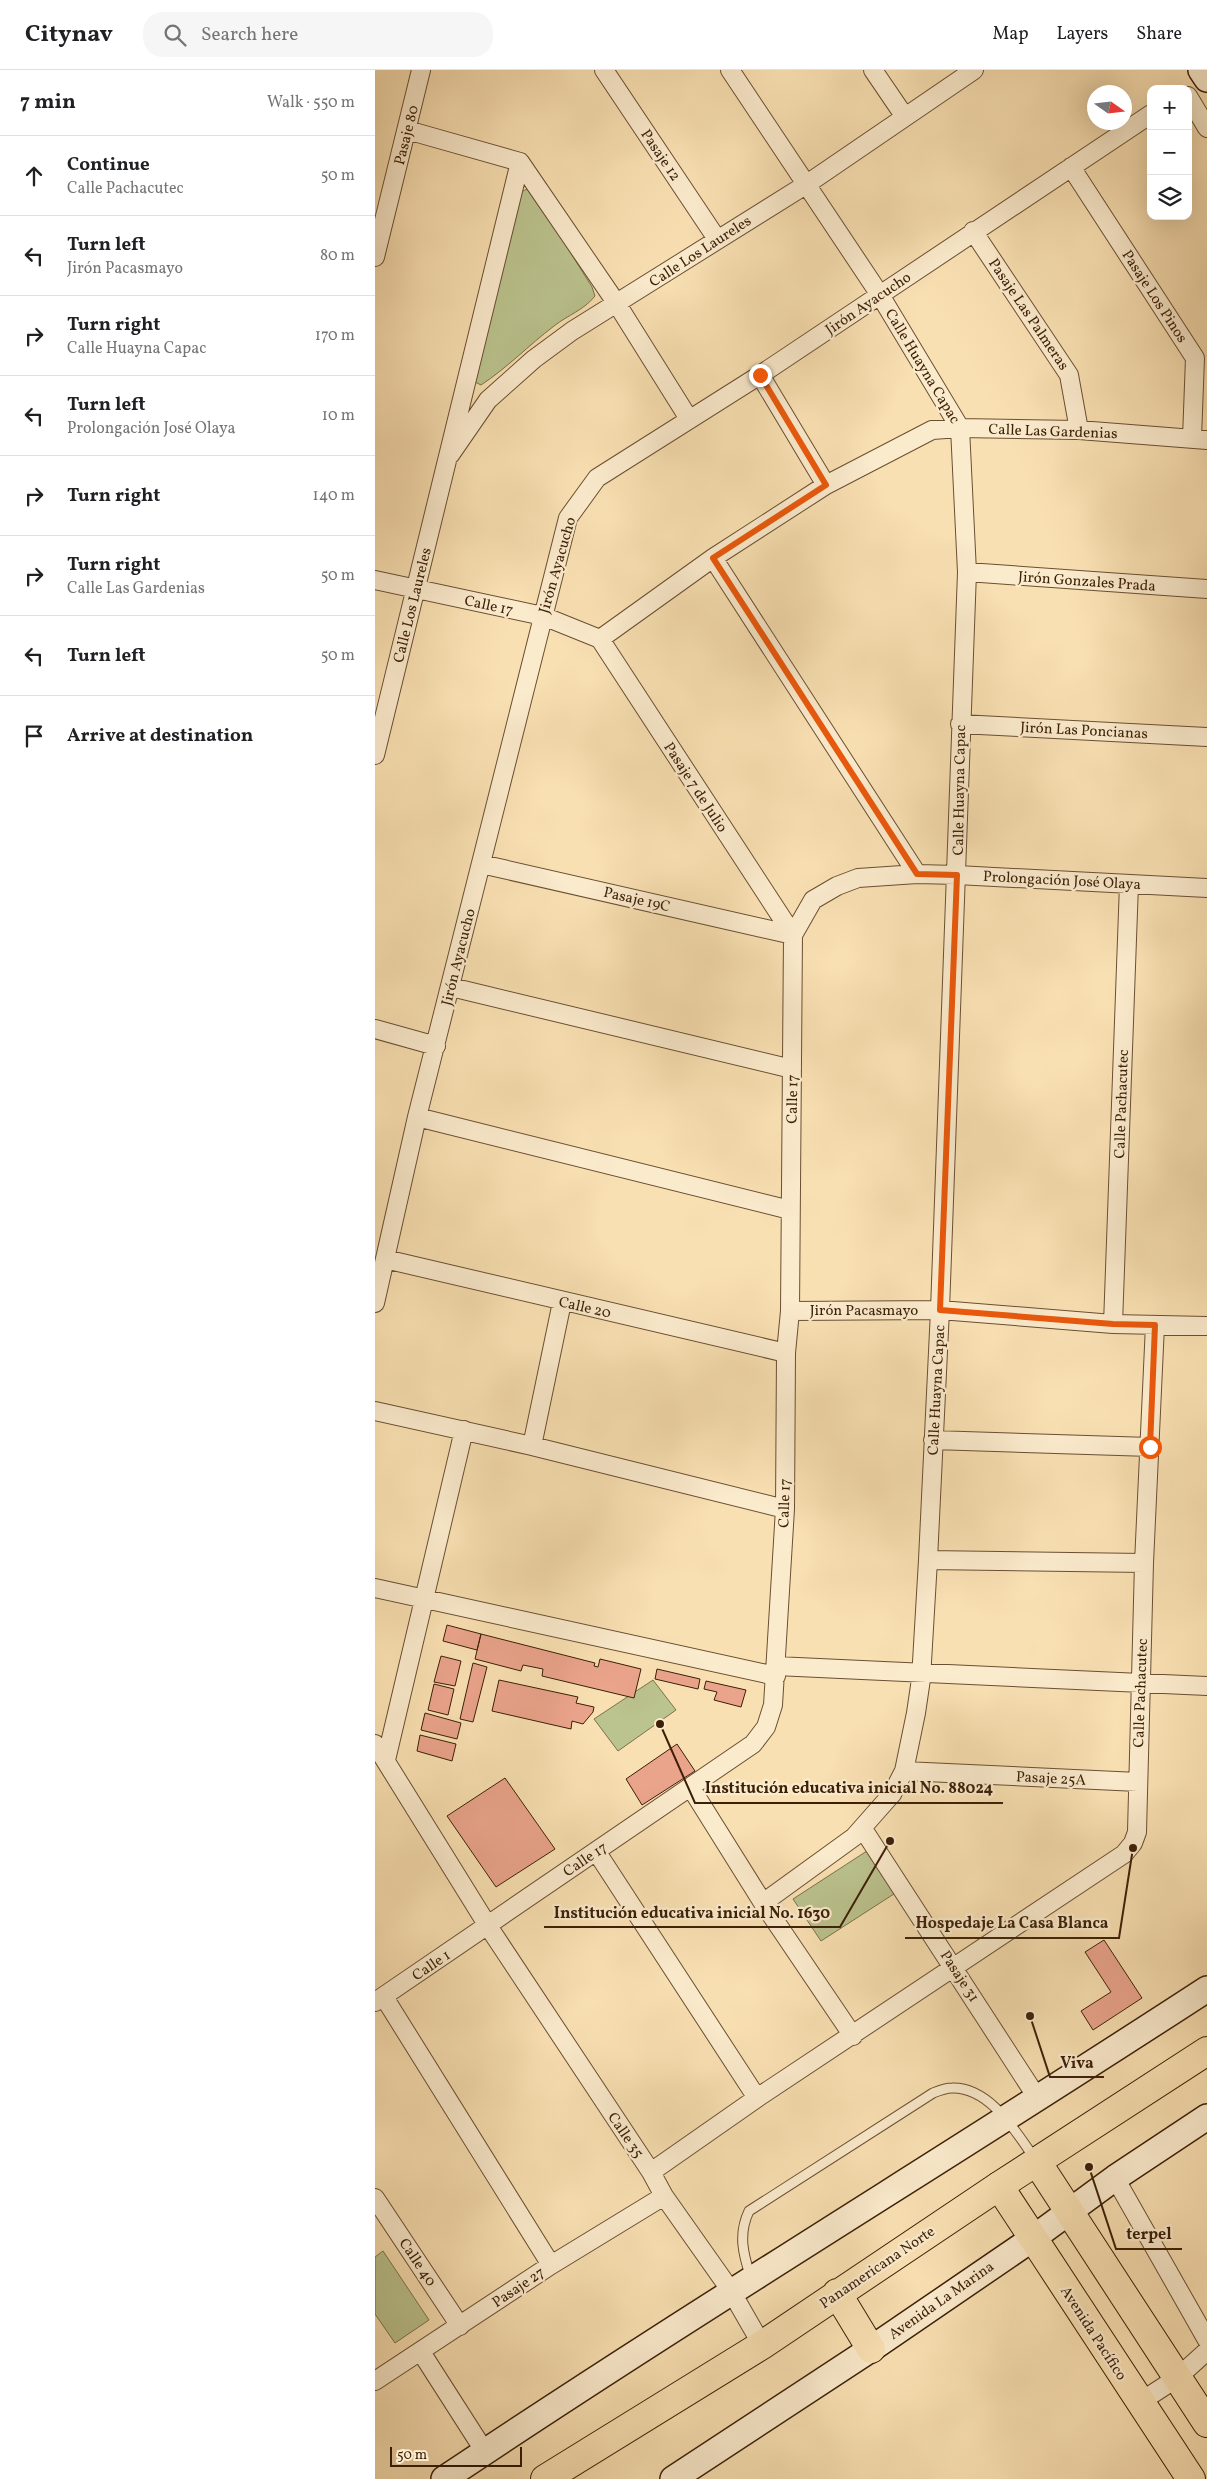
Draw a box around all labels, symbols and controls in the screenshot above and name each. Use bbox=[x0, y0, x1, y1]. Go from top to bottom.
search box bbox=[143, 12, 493, 57]
text: Citynav bbox=[25, 18, 113, 52]
icon: search bbox=[161, 21, 189, 49]
text: Search here bbox=[201, 22, 298, 48]
text: Map bbox=[992, 22, 1028, 47]
text: Layers bbox=[1056, 22, 1108, 47]
text: Share bbox=[1136, 22, 1182, 47]
north arrow bbox=[1087, 85, 1132, 130]
map controls bbox=[1147, 85, 1192, 220]
button: + bbox=[1147, 85, 1192, 130]
text: 7 min bbox=[20, 88, 76, 117]
text: Walk · 550 m bbox=[267, 92, 355, 114]
street label: Pasaje 80 bbox=[390, 103, 425, 168]
street label: Pasaje 12 bbox=[635, 126, 685, 186]
button: − bbox=[1147, 130, 1192, 175]
text: Continue bbox=[67, 152, 150, 178]
icon: ahead bbox=[20, 162, 48, 190]
text: 50 m bbox=[321, 165, 355, 187]
button: layers bbox=[1147, 175, 1192, 220]
text: Calle Pachacutec bbox=[67, 178, 184, 200]
street label: Calle Los Laureles bbox=[646, 211, 756, 293]
text: Turn left bbox=[67, 232, 146, 258]
icon: left bbox=[20, 242, 48, 270]
text: 80 m bbox=[320, 245, 355, 267]
street label: Pasaje Los Pinos bbox=[1116, 246, 1192, 347]
street label: Pasaje Las Palmeras bbox=[982, 255, 1073, 375]
text: Jirón Pacasmayo bbox=[67, 258, 183, 280]
street label: Jirón Ayacucho bbox=[822, 268, 916, 341]
street label: Calle Huayna Capac bbox=[879, 305, 965, 428]
text: Turn right bbox=[67, 312, 160, 338]
icon: right bbox=[20, 322, 48, 350]
text: 170 m bbox=[315, 325, 355, 347]
text: Calle Huayna Capac bbox=[67, 338, 206, 360]
route end bbox=[749, 364, 772, 387]
text: Turn left bbox=[67, 392, 146, 418]
icon: left bbox=[20, 402, 48, 430]
text: 10 m bbox=[322, 405, 355, 427]
text: Prolongación José Olaya bbox=[67, 418, 236, 440]
street label: Calle Las Gardenias bbox=[988, 420, 1118, 445]
icon: right bbox=[20, 482, 48, 510]
text: Turn right bbox=[67, 483, 160, 509]
text: 140 m bbox=[313, 485, 355, 507]
street label: Jirón Ayacucho bbox=[535, 515, 582, 616]
street label: Calle Los Laureles bbox=[389, 546, 438, 665]
text: Turn right bbox=[67, 552, 160, 578]
icon: right bbox=[20, 562, 48, 590]
text: 50 m bbox=[321, 565, 355, 587]
street label: Jirón Gonzales Prada bbox=[1017, 567, 1156, 598]
text: Calle Las Gardenias bbox=[67, 578, 205, 600]
street label: Calle 17 bbox=[462, 591, 515, 622]
icon: left bbox=[20, 642, 48, 670]
text: Turn left bbox=[67, 643, 146, 669]
text: 50 m bbox=[321, 645, 355, 667]
street label: Jirón Las Poncianas bbox=[1020, 718, 1148, 745]
icon: arrive bbox=[20, 722, 48, 750]
text: Arrive at destination bbox=[67, 723, 253, 749]
street label: Calle Huayna Capac bbox=[949, 724, 972, 856]
street label: Pasaje 7 de Julio bbox=[658, 739, 732, 837]
street label: Prolongación José Olaya bbox=[982, 867, 1141, 896]
street label: Pasaje 19C bbox=[601, 883, 672, 918]
street label: Jirón Ayacucho bbox=[437, 907, 482, 1008]
street label: Calle Pachacutec bbox=[1110, 1049, 1135, 1159]
street label: Calle 17 bbox=[783, 1074, 804, 1124]
street label: Calle 20 bbox=[556, 1292, 613, 1325]
street label: Jirón Pacasmayo bbox=[810, 1301, 918, 1322]
street label: Calle Huayna Capac bbox=[924, 1324, 951, 1456]
route start bbox=[1139, 1436, 1162, 1459]
street label: Calle 17 bbox=[774, 1478, 797, 1528]
street label: Calle Pachacutec bbox=[1129, 1638, 1154, 1748]
street label: Pasaje 25A bbox=[1015, 1767, 1087, 1792]
callout: Institución educativa inicial No. 88024 bbox=[695, 1772, 1003, 1803]
text: Institución educativa inicial No. 88024 bbox=[705, 1778, 994, 1800]
street label: Calle 17 bbox=[559, 1838, 612, 1883]
callout: Institución educativa inicial No. 1630 bbox=[544, 1896, 840, 1927]
text: Institución educativa inicial No. 1630 bbox=[554, 1903, 830, 1925]
callout: Hospedaje La Casa Blanca bbox=[905, 1907, 1119, 1938]
text: Hospedaje La Casa Blanca bbox=[915, 1913, 1109, 1935]
street label: Calle 1 bbox=[408, 1946, 455, 1987]
street label: Pasaje 31 bbox=[934, 1947, 983, 2007]
callout: Viva bbox=[1050, 2046, 1104, 2077]
text: Viva bbox=[1060, 2053, 1094, 2075]
street label: Calle 35 bbox=[602, 2109, 648, 2163]
callout: terpel bbox=[1116, 2218, 1182, 2249]
street label: Panamericana Norte bbox=[816, 2222, 940, 2315]
text: terpel bbox=[1126, 2224, 1172, 2246]
street label: Calle 40 bbox=[393, 2235, 441, 2291]
street label: Avenida La Marina bbox=[885, 2257, 999, 2346]
street label: Pasaje 27 bbox=[488, 2263, 549, 2314]
street label: Avenida Pacífico bbox=[1054, 2283, 1131, 2385]
scale bar bbox=[390, 2444, 523, 2467]
text: 50 m bbox=[397, 2446, 427, 2465]

